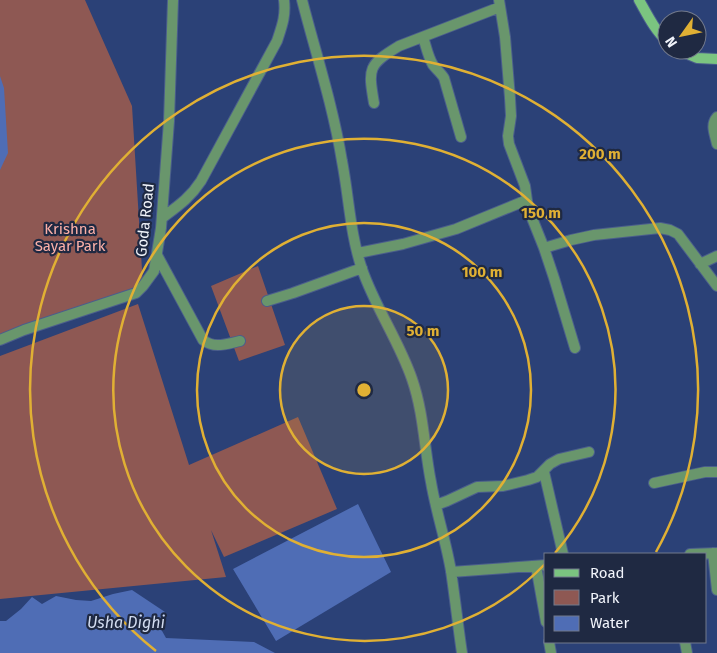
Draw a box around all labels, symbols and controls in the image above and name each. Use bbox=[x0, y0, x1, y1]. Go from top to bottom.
north arrow bbox=[657, 10, 707, 60]
text: N bbox=[662, 33, 681, 50]
text: 200 m bbox=[579, 145, 621, 163]
street label: Goda Road bbox=[132, 182, 158, 258]
text: 150 m bbox=[521, 204, 561, 222]
park label: Krishna Sayar Park bbox=[35, 220, 106, 255]
text: 100 m bbox=[462, 263, 502, 281]
text: 50 m bbox=[406, 322, 440, 340]
centre of rings bbox=[355, 381, 373, 399]
legend bbox=[544, 553, 707, 643]
text: Road bbox=[590, 564, 625, 582]
text: Park bbox=[590, 589, 620, 607]
water label: Usha Dighi bbox=[87, 613, 166, 632]
text: Water bbox=[590, 614, 629, 632]

